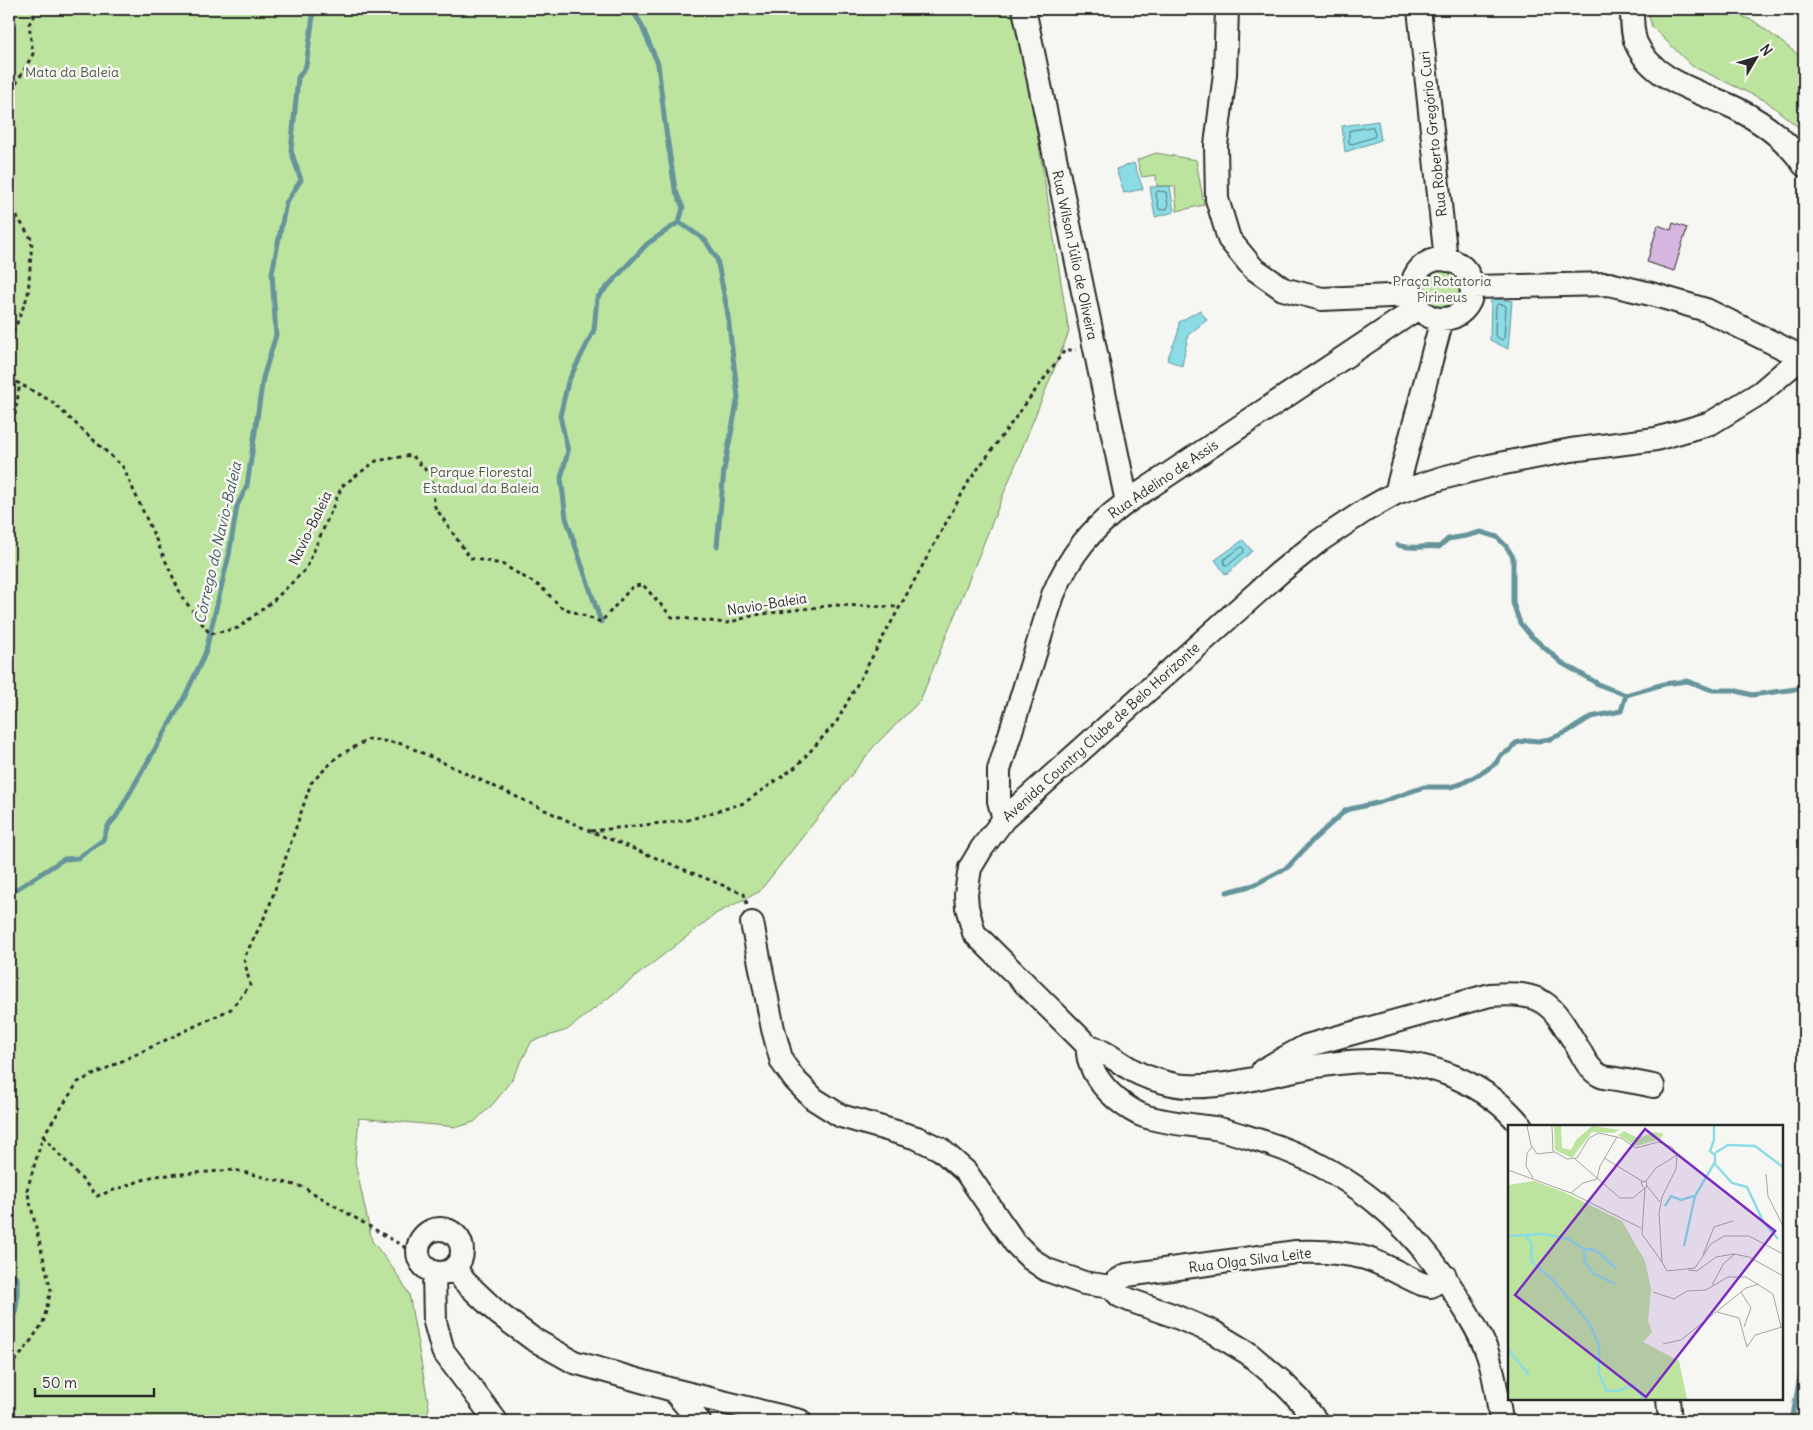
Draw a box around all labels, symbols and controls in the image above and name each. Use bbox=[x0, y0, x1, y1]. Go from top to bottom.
north arrow bbox=[1730, 32, 1780, 82]
text: N bbox=[1756, 41, 1776, 59]
street label: Rua Roberto Gregório Curi bbox=[1415, 50, 1451, 218]
park label: Mata da Baleia bbox=[25, 63, 119, 81]
street label: Rua Wilson Júlio de Oliveira bbox=[1048, 169, 1102, 341]
park label: Praça Rotatoria Pirineus bbox=[1393, 272, 1491, 306]
street label: Rua Adelino de Assis bbox=[1105, 436, 1221, 522]
water label: Córrego do Navio-Baleia bbox=[190, 459, 246, 626]
park label: Parque Florestal Estadual da Baleia bbox=[423, 463, 539, 497]
street label: Navio-Baleia bbox=[284, 488, 336, 568]
street label: Navio-Baleia bbox=[726, 589, 808, 619]
street label: Avenida Country Clube de Belo Horizonte bbox=[999, 639, 1203, 825]
inset map bbox=[1508, 1125, 1783, 1400]
street label: Rua Olga Silva Leite bbox=[1188, 1244, 1312, 1276]
scale bar bbox=[35, 1365, 154, 1397]
text: 50 m bbox=[42, 1373, 77, 1392]

